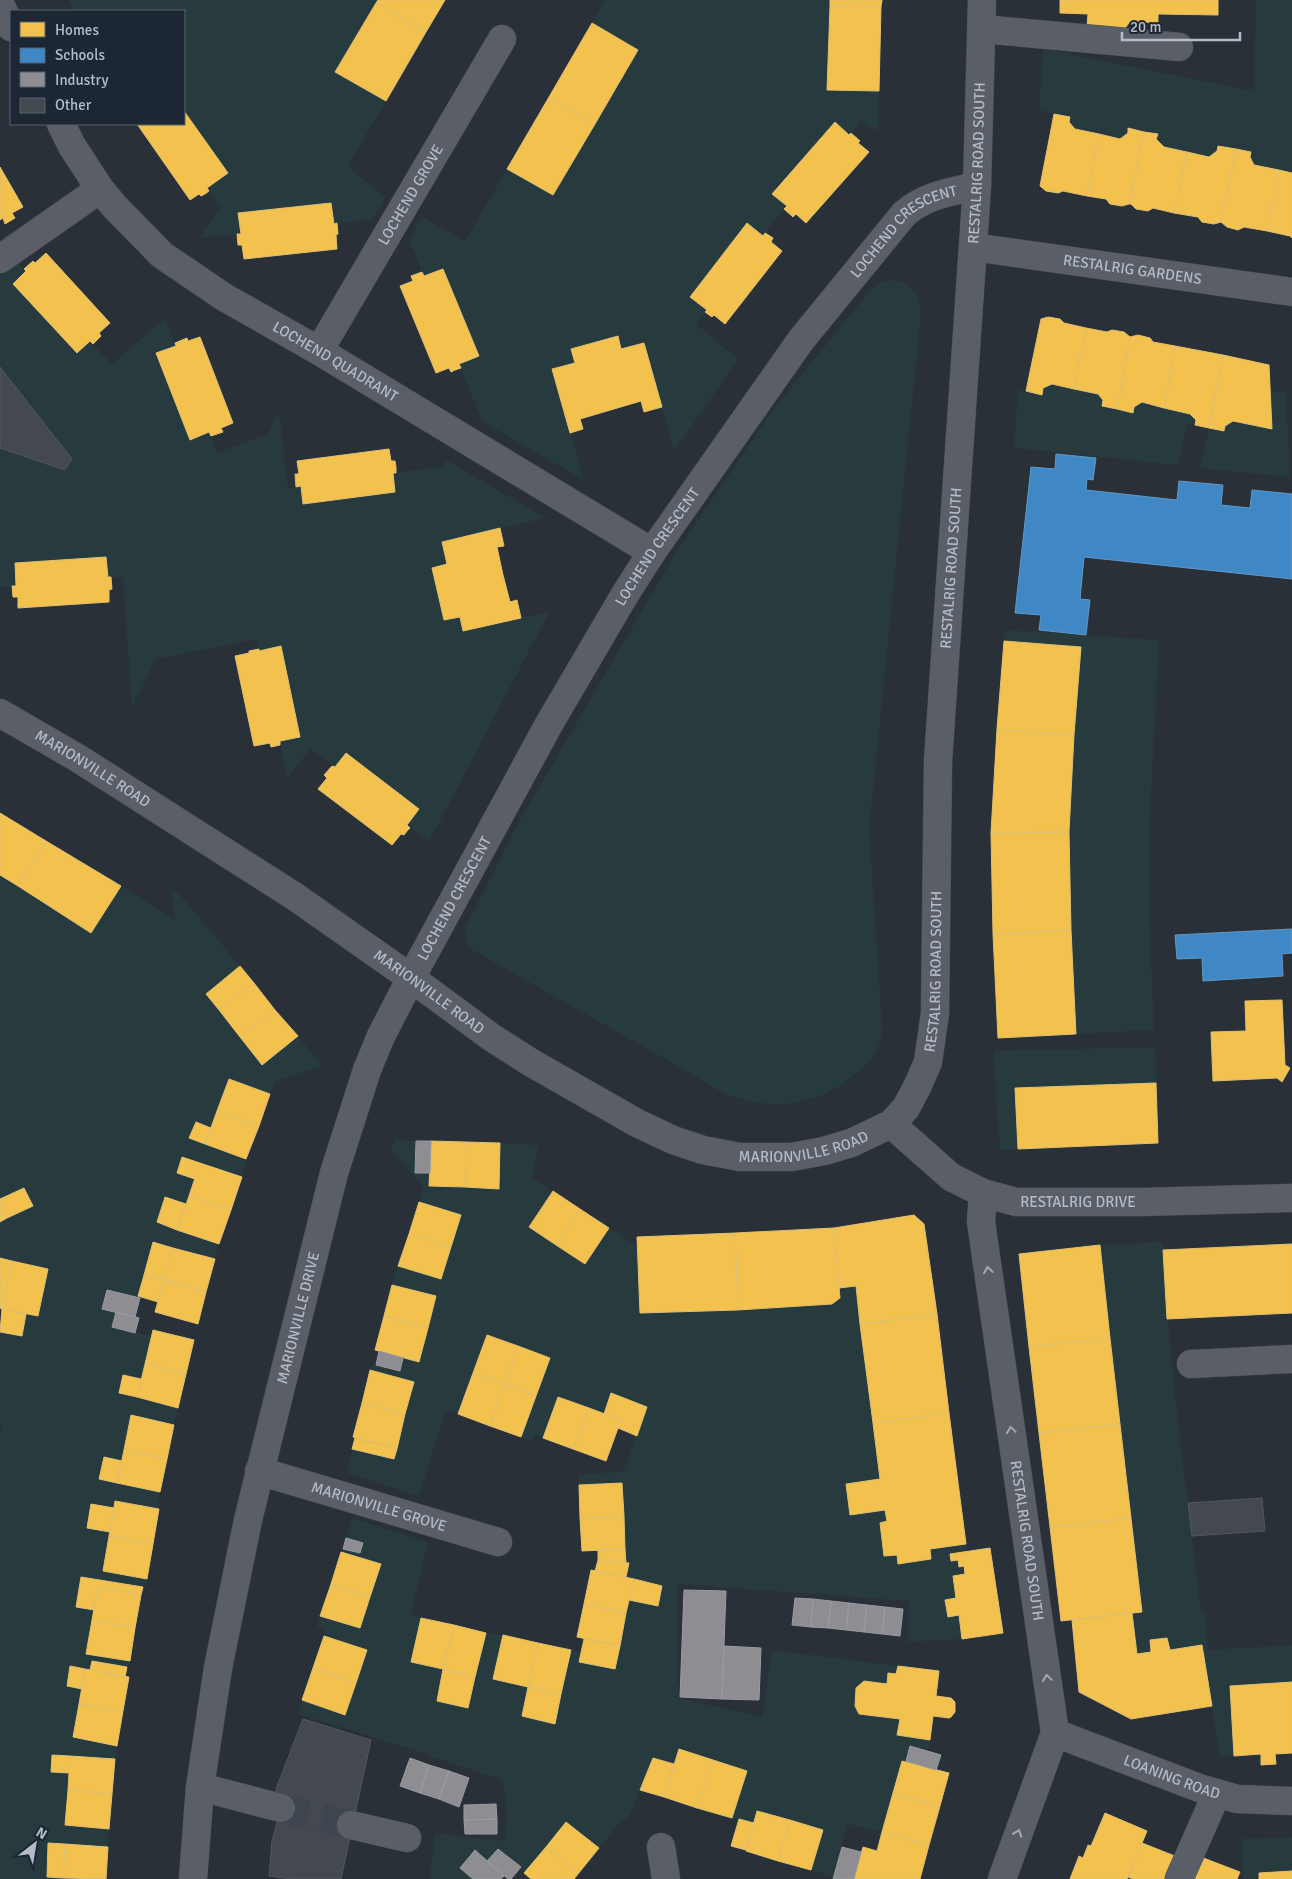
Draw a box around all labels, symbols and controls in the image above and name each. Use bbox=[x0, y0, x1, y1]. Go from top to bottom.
legend bbox=[10, 10, 185, 125]
scale bar bbox=[1122, 10, 1240, 42]
text: 20 m bbox=[1130, 18, 1161, 36]
text: Homes bbox=[55, 21, 99, 39]
text: Schools bbox=[55, 46, 106, 64]
text: Industry bbox=[55, 71, 108, 89]
street label: RESTALRIG ROAD SOUTH bbox=[964, 82, 989, 244]
text: Other bbox=[55, 96, 92, 114]
street label: LOCHEND GROVE bbox=[374, 141, 447, 248]
street label: LOCHEND CRESCENT bbox=[846, 181, 959, 282]
street label: RESTALRIG GARDENS bbox=[1062, 251, 1203, 288]
street label: LOCHEND QUADRANT bbox=[269, 318, 402, 406]
street label: LOCHEND CRESCENT bbox=[611, 484, 704, 609]
street label: RESTALRIG ROAD SOUTH bbox=[937, 487, 966, 649]
street label: MARIONVILLE ROAD bbox=[32, 726, 154, 811]
street label: LOCHEND CRESCENT bbox=[413, 833, 495, 963]
street label: RESTALRIG ROAD SOUTH bbox=[921, 891, 945, 1053]
street label: MARIONVILLE ROAD bbox=[370, 946, 488, 1038]
street label: MARIONVILLE ROAD bbox=[739, 1127, 871, 1166]
street label: RESTALRIG DRIVE bbox=[1020, 1193, 1136, 1211]
street label: MARIONVILLE DRIVE bbox=[273, 1250, 323, 1386]
one-way arrow bbox=[983, 1265, 994, 1273]
one-way arrow bbox=[1007, 1426, 1017, 1435]
street label: RESTALRIG ROAD SOUTH bbox=[1007, 1459, 1048, 1622]
street label: MARIONVILLE GROVE bbox=[309, 1478, 449, 1535]
one-way arrow bbox=[1042, 1674, 1053, 1682]
street label: LOANING ROAD bbox=[1121, 1751, 1222, 1803]
north arrow bbox=[10, 1819, 60, 1869]
text: N bbox=[33, 1823, 50, 1843]
one-way arrow bbox=[1012, 1829, 1022, 1838]

